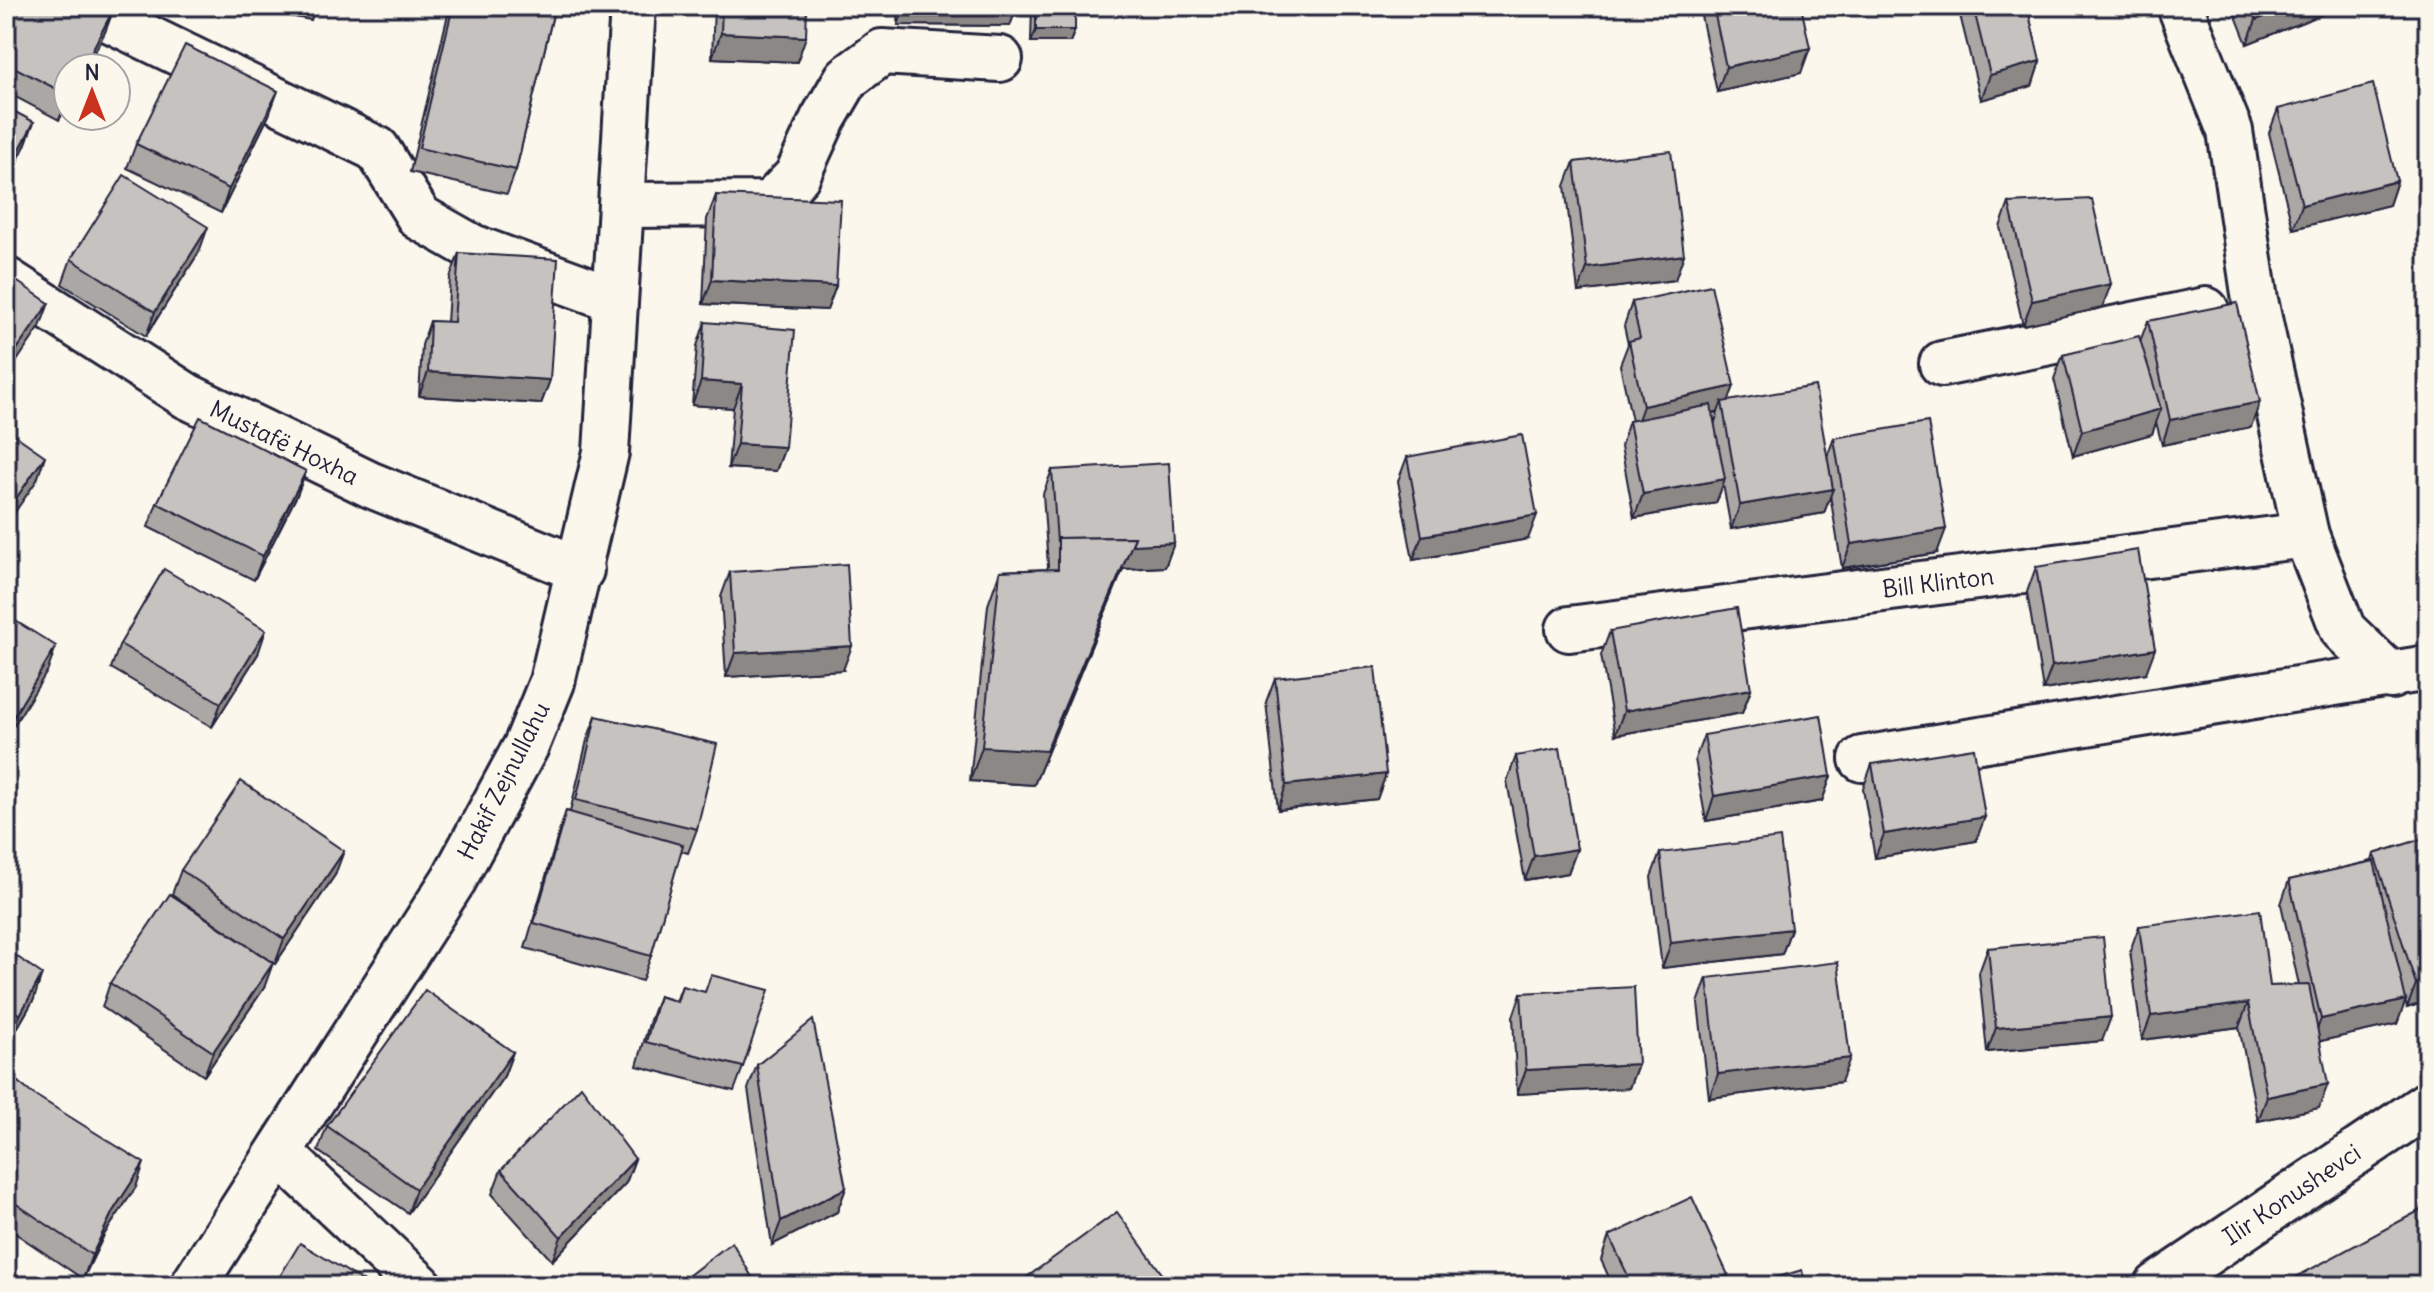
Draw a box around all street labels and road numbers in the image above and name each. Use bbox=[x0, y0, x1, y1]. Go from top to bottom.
street label: Mustafë Hoxha bbox=[205, 393, 364, 491]
street label: Bill Klinton bbox=[1880, 560, 1996, 604]
street label: Hakif Zejnullahu bbox=[450, 697, 556, 864]
street label: Ilir Konushevci bbox=[2217, 1137, 2366, 1251]

